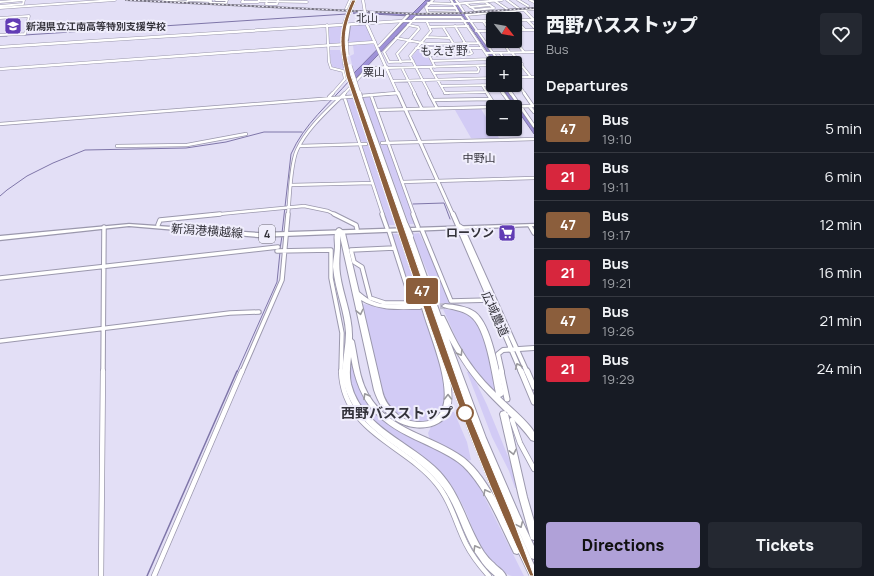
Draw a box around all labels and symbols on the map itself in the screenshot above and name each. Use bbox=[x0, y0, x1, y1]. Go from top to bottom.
district label: 北山 bbox=[356, 10, 378, 25]
north arrow bbox=[486, 12, 522, 48]
school or university icon: 新潟県立江南高等特別支援学校 bbox=[3, 16, 23, 36]
place label: 新潟県立江南高等特別支援学校 bbox=[26, 19, 166, 33]
district label: もえぎ野 bbox=[420, 42, 468, 59]
district label: 粟山 bbox=[363, 64, 385, 79]
district label: 中野山 bbox=[463, 150, 496, 165]
street label: 新潟港横越線 bbox=[171, 220, 244, 241]
supermarket icon: ローソン bbox=[497, 223, 517, 243]
place label: ローソン bbox=[446, 224, 494, 241]
road number: 4 bbox=[259, 225, 275, 243]
line badge: 47 bbox=[404, 278, 440, 304]
street label: 広域農道 bbox=[478, 288, 513, 339]
one-way arrow bbox=[355, 308, 363, 315]
one-way arrow bbox=[455, 349, 462, 356]
one-way arrow bbox=[515, 363, 523, 371]
one-way arrow bbox=[364, 393, 371, 400]
one-way arrow bbox=[444, 394, 452, 400]
place label: 西野バスストップ bbox=[341, 403, 453, 422]
marker: 西野バスストップ bbox=[456, 404, 474, 422]
one-way arrow bbox=[508, 449, 516, 455]
one-way arrow bbox=[484, 489, 491, 496]
one-way arrow bbox=[515, 521, 523, 529]
one-way arrow bbox=[474, 545, 481, 552]

